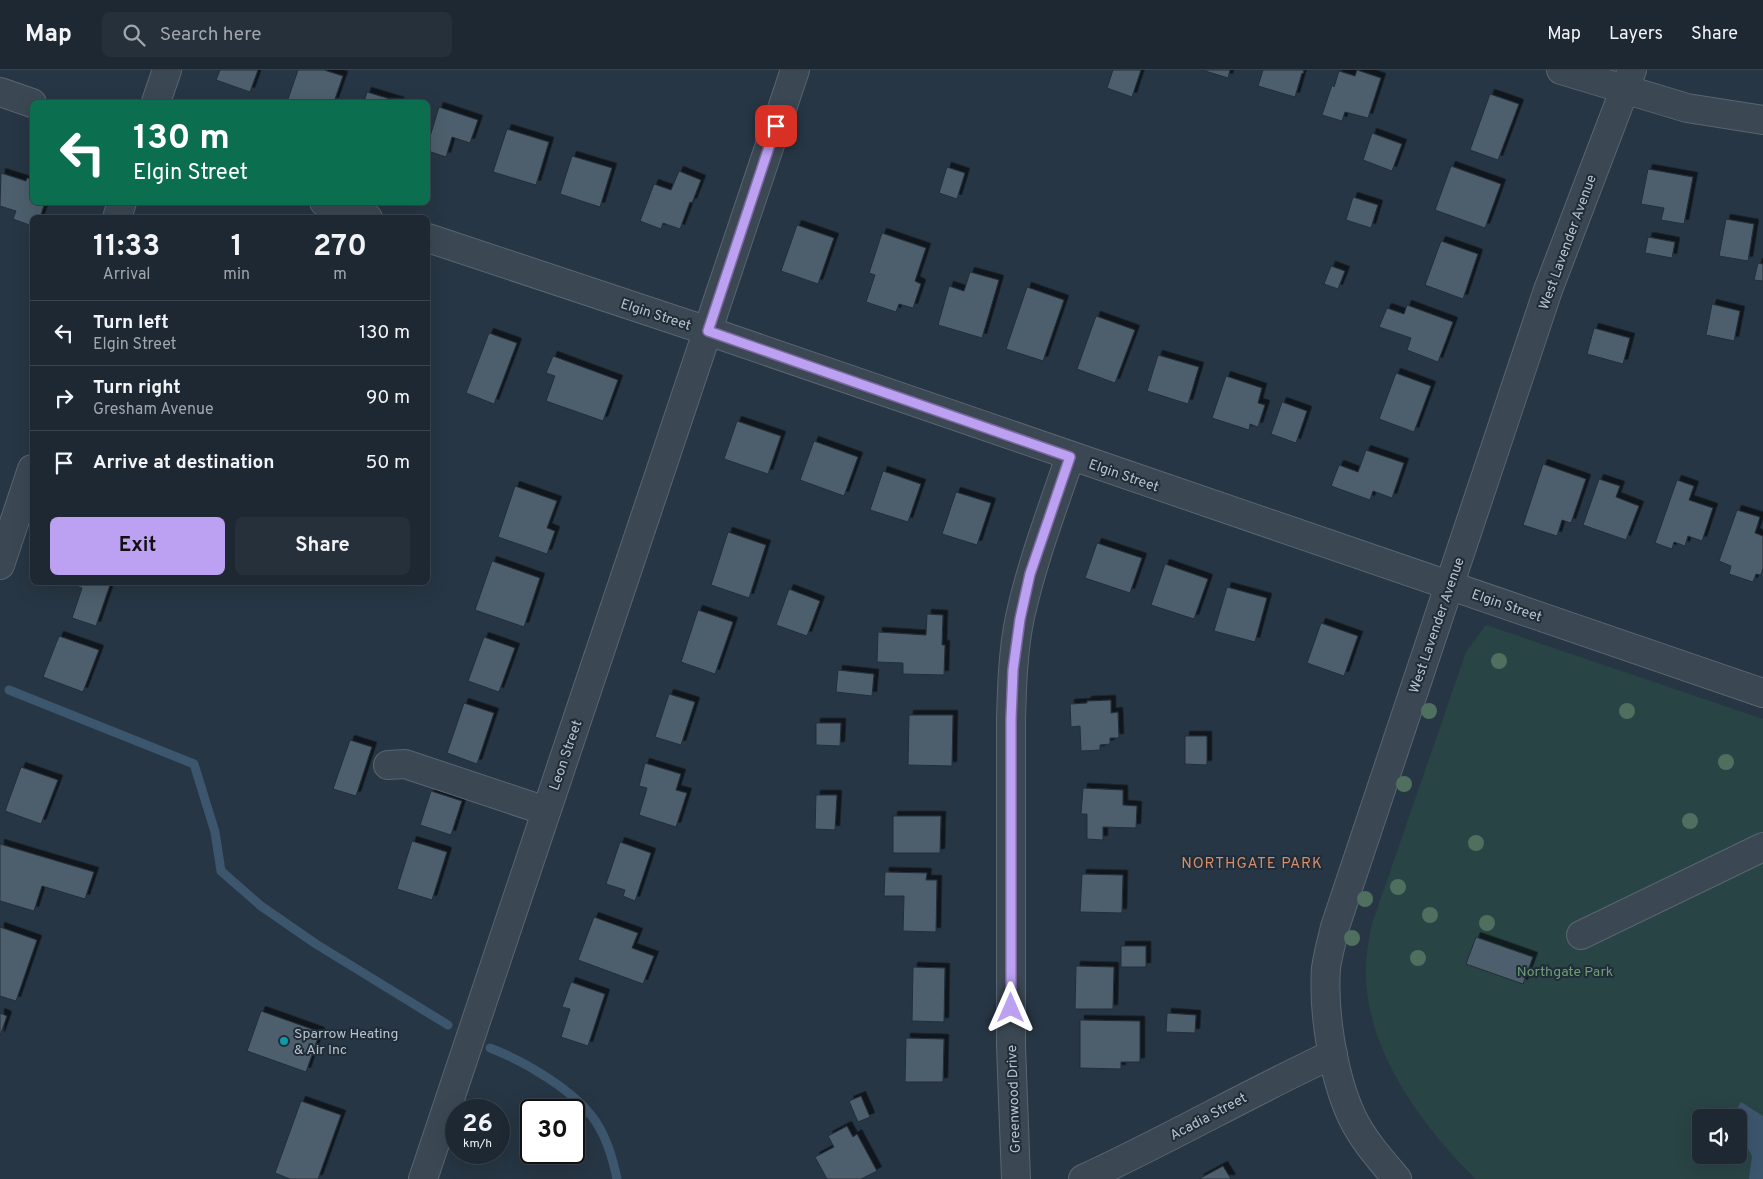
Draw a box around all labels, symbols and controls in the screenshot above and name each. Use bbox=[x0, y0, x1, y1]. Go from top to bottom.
search box bbox=[102, 12, 452, 57]
text: Map bbox=[25, 20, 72, 50]
icon: search bbox=[120, 21, 148, 49]
text: Search here bbox=[160, 23, 261, 47]
text: Map bbox=[1547, 23, 1581, 46]
text: Layers bbox=[1609, 23, 1663, 46]
text: Share bbox=[1691, 23, 1738, 46]
pin bbox=[755, 105, 797, 147]
icon: arrive bbox=[762, 112, 790, 140]
text: 130 m bbox=[133, 117, 230, 161]
icon: left bbox=[50, 120, 115, 185]
text: Elgin Street bbox=[133, 160, 248, 187]
street label: West Lavender Avenue bbox=[1536, 173, 1601, 312]
text: 11:33 bbox=[93, 229, 160, 266]
text: 1 bbox=[231, 229, 243, 266]
text: 270 bbox=[313, 229, 367, 266]
text: Arrival bbox=[103, 265, 151, 285]
text: min bbox=[223, 265, 250, 285]
text: m bbox=[333, 265, 347, 285]
street label: Elgin Street bbox=[618, 296, 693, 335]
text: Turn left bbox=[93, 311, 169, 335]
icon: left bbox=[50, 319, 78, 347]
text: 130 m bbox=[359, 321, 410, 345]
text: Elgin Street bbox=[93, 335, 177, 355]
text: Turn right bbox=[93, 376, 181, 400]
icon: right bbox=[50, 384, 78, 412]
text: 90 m bbox=[366, 386, 410, 410]
text: Gresham Avenue bbox=[93, 400, 214, 420]
icon: arrive bbox=[50, 449, 78, 477]
text: Arrive at destination bbox=[93, 451, 274, 475]
text: 50 m bbox=[365, 451, 410, 475]
street label: Elgin Street bbox=[1086, 456, 1161, 496]
button: Exit bbox=[50, 517, 225, 575]
button: Share bbox=[235, 517, 410, 575]
street label: West Lavender Avenue bbox=[1406, 555, 1469, 696]
street label: Elgin Street bbox=[1469, 586, 1544, 626]
street label: Leon Street bbox=[546, 718, 586, 793]
district label: NORTHGATE PARK bbox=[1181, 855, 1323, 874]
park label: Northgate Park bbox=[1517, 964, 1613, 981]
position arrow bbox=[984, 981, 1036, 1033]
place label: Sparrow Heating & Air Inc bbox=[294, 1026, 398, 1059]
marker: Sparrow Heating & Air Inc bbox=[278, 1035, 290, 1047]
street label: Greenwood Drive bbox=[1004, 1045, 1025, 1153]
street label: Acadia Street bbox=[1167, 1090, 1250, 1145]
speed limit sign: 30 bbox=[520, 1099, 585, 1164]
text: 26 bbox=[462, 1109, 493, 1141]
map controls bbox=[1692, 1109, 1747, 1164]
button: sound bbox=[1692, 1109, 1747, 1164]
text: km/h bbox=[463, 1136, 492, 1152]

